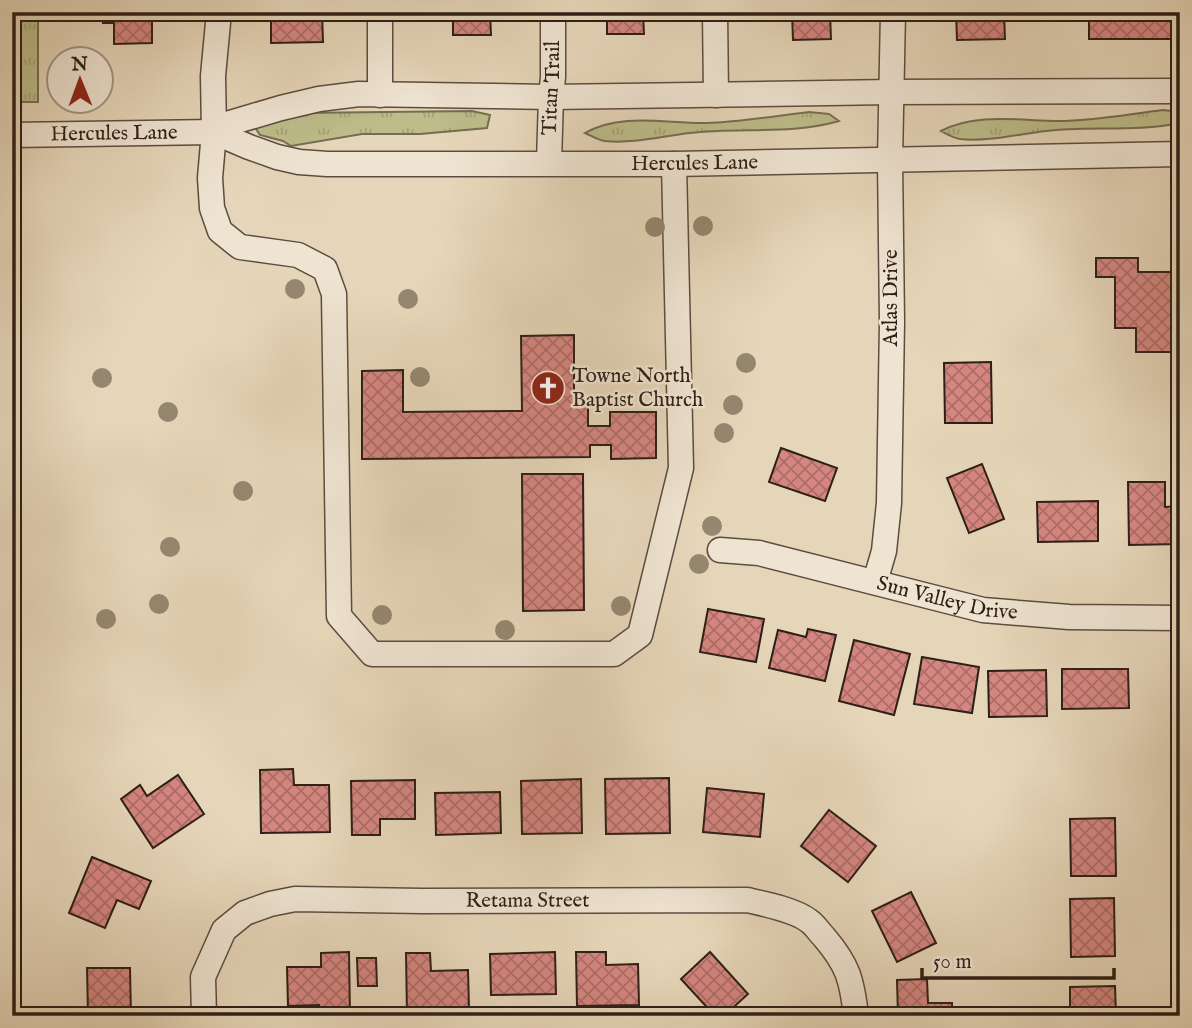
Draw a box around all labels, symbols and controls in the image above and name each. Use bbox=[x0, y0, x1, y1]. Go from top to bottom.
street label: Titan Trail bbox=[536, 40, 567, 136]
north arrow bbox=[46, 46, 116, 116]
text: N bbox=[70, 53, 89, 77]
street label: Hercules Lane bbox=[50, 119, 178, 148]
street label: Hercules Lane bbox=[631, 149, 759, 178]
street label: Atlas Drive bbox=[878, 249, 905, 348]
place label: Towne North Baptist Church bbox=[572, 363, 703, 414]
church icon: Towne North Baptist Church bbox=[529, 369, 567, 407]
street label: Sun Valley Drive bbox=[874, 570, 1019, 626]
street label: Retama Street bbox=[465, 887, 589, 914]
scale bar bbox=[922, 937, 1115, 981]
text: 50 m bbox=[933, 949, 972, 976]

